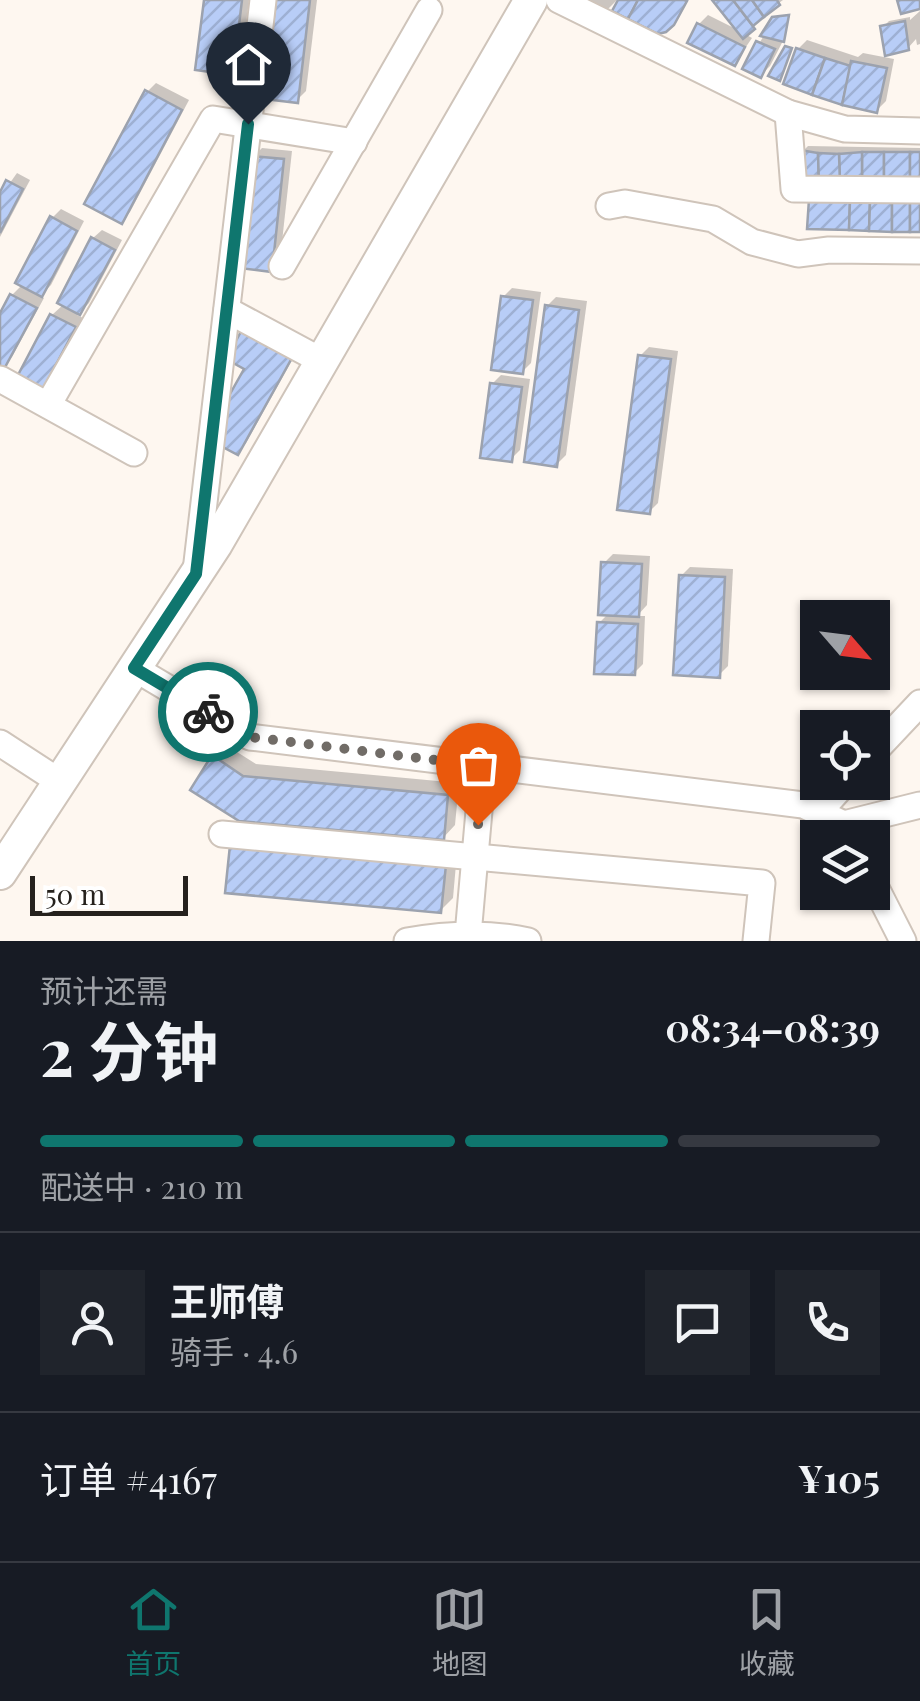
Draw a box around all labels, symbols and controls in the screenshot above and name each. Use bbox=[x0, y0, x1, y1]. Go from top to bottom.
pin bbox=[206, 22, 291, 125]
icon: home bbox=[221, 37, 276, 92]
north arrow bbox=[800, 600, 890, 690]
map controls bbox=[800, 600, 890, 910]
courier bbox=[158, 662, 258, 762]
icon: bike bbox=[181, 685, 236, 740]
button: locate bbox=[800, 710, 890, 800]
pin bbox=[436, 723, 521, 826]
icon: bag bbox=[451, 738, 506, 793]
button: layers bbox=[800, 820, 890, 910]
scale bar bbox=[30, 871, 188, 916]
text: 50 m bbox=[45, 875, 105, 912]
text: 预计还需 bbox=[40, 968, 168, 1011]
text: 08:34–08:39 bbox=[665, 1001, 880, 1052]
text: 2 分钟 bbox=[40, 1006, 218, 1092]
text: 配送中 · 210 m bbox=[40, 1164, 243, 1207]
button: person bbox=[40, 1270, 145, 1375]
button: chat bbox=[645, 1270, 750, 1375]
button: phone bbox=[775, 1270, 880, 1375]
text: 王师傅 bbox=[170, 1275, 284, 1326]
text: 骑手 · 4.6 bbox=[170, 1329, 298, 1372]
text: ¥105 bbox=[798, 1452, 880, 1503]
text: 订单 #4167 bbox=[40, 1453, 217, 1504]
tab: 首页 bbox=[125, 1582, 181, 1682]
tab: 地图 bbox=[432, 1582, 488, 1682]
tab: 收藏 bbox=[739, 1582, 795, 1682]

